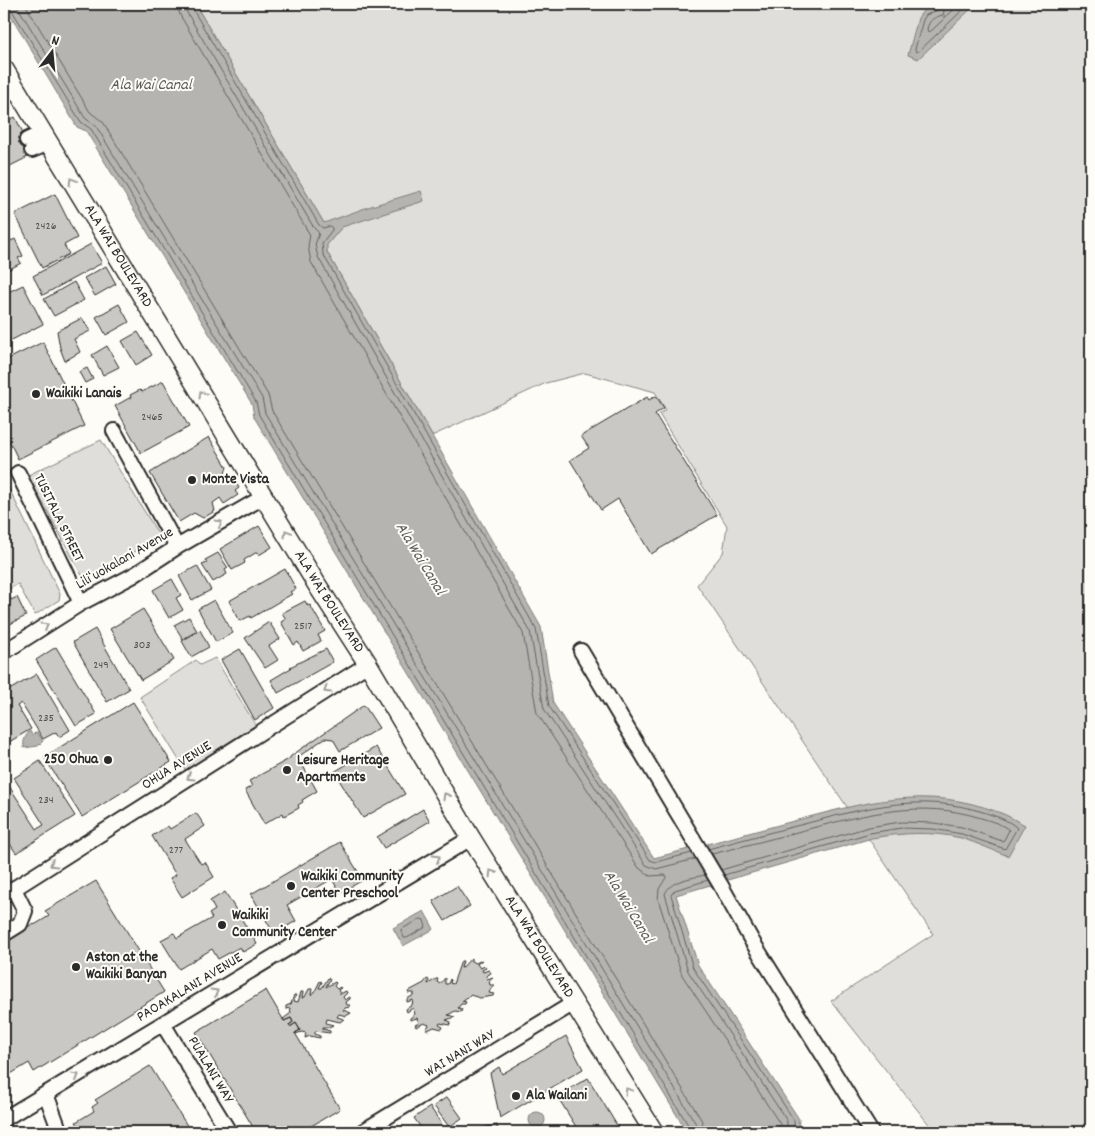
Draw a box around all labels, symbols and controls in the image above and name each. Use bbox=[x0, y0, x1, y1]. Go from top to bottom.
north arrow bbox=[28, 28, 78, 78]
text: N bbox=[49, 31, 61, 52]
water label: Ala Wai Canal bbox=[110, 74, 193, 97]
one-way arrow bbox=[69, 177, 79, 186]
street label: ALA WAI BOULEVARD bbox=[78, 200, 158, 312]
house number: 2426 bbox=[35, 218, 57, 235]
place label: Waikiki Lanais bbox=[46, 383, 122, 405]
marker: Waikiki Lanais bbox=[30, 388, 42, 400]
one-way arrow bbox=[199, 391, 209, 400]
house number: 2465 bbox=[141, 409, 163, 426]
place label: Monte Vista bbox=[202, 469, 270, 491]
street label: TUSITALA STREET bbox=[27, 470, 89, 566]
marker: Monte Vista bbox=[186, 474, 198, 486]
water label: Ala Wai Canal bbox=[389, 518, 451, 601]
one-way arrow bbox=[214, 519, 223, 529]
street label: Liliʻuokalani Avenue bbox=[72, 522, 178, 596]
one-way arrow bbox=[283, 530, 293, 539]
street label: ALA WAI BOULEVARD bbox=[288, 547, 369, 658]
house number: 2517 bbox=[294, 618, 312, 635]
one-way arrow bbox=[39, 623, 49, 632]
house number: 303 bbox=[133, 637, 151, 654]
house number: 249 bbox=[93, 657, 109, 674]
one-way arrow bbox=[324, 683, 333, 693]
house number: 235 bbox=[38, 710, 54, 727]
street label: OHUA AVENUE bbox=[138, 736, 216, 796]
place label: 250 Ohua bbox=[44, 749, 99, 771]
place label: Leisure Heritage Apartments bbox=[297, 750, 390, 789]
marker: 250 Ohua bbox=[102, 754, 114, 766]
marker: Leisure Heritage Apartments bbox=[281, 764, 293, 776]
one-way arrow bbox=[186, 771, 196, 780]
house number: 234 bbox=[38, 792, 54, 809]
one-way arrow bbox=[442, 793, 452, 802]
house number: 277 bbox=[169, 842, 184, 859]
one-way arrow bbox=[432, 855, 441, 865]
one-way arrow bbox=[49, 858, 59, 867]
place label: Waikiki Community Center Preschool bbox=[301, 866, 404, 905]
water label: Ala Wai Canal bbox=[597, 866, 659, 949]
one-way arrow bbox=[489, 869, 499, 878]
marker: Waikiki Community Center Preschool bbox=[285, 880, 297, 892]
street label: ALA WAI BOULEVARD bbox=[498, 891, 579, 1003]
place label: Waikiki Community Center bbox=[232, 905, 337, 944]
marker: Waikiki Community Center bbox=[216, 919, 228, 931]
place label: Aston at the Waikiki Banyan bbox=[86, 947, 167, 986]
street label: PAOAKALANI AVENUE bbox=[133, 947, 247, 1028]
marker: Aston at the Waikiki Banyan bbox=[70, 961, 82, 973]
one-way arrow bbox=[209, 989, 218, 999]
street label: WAI NANI WAY bbox=[421, 1024, 500, 1084]
street label: PUALANI WAY bbox=[181, 1032, 239, 1108]
one-way arrow bbox=[70, 1073, 79, 1083]
place label: Ala Wailani bbox=[526, 1085, 587, 1107]
one-way arrow bbox=[625, 1087, 635, 1096]
marker: Ala Wailani bbox=[510, 1090, 522, 1102]

